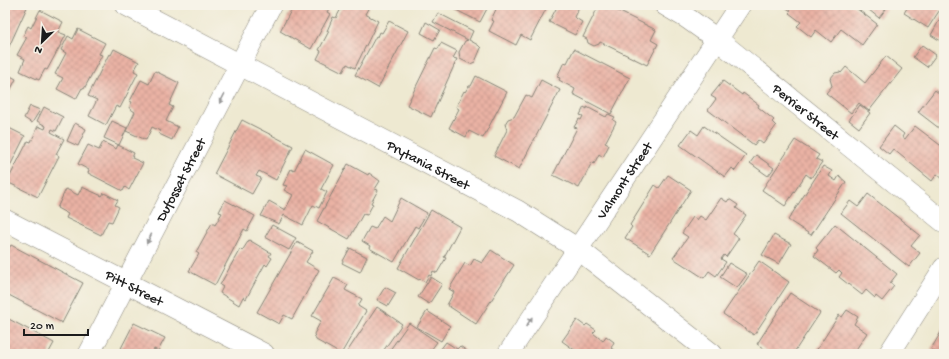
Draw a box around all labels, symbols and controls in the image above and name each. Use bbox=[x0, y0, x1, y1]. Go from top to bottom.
north arrow bbox=[22, 22, 62, 62]
text: N bbox=[33, 42, 44, 56]
street label: Perrier Street bbox=[767, 80, 843, 146]
one-way arrow bbox=[219, 93, 225, 104]
street label: Dufossat Street bbox=[153, 135, 212, 226]
street label: Prytania Street bbox=[382, 137, 473, 196]
street label: Valmont Street bbox=[594, 139, 658, 224]
one-way arrow bbox=[146, 233, 152, 245]
street label: Pitt Street bbox=[101, 267, 167, 312]
scale bar bbox=[24, 311, 88, 337]
one-way arrow bbox=[525, 316, 533, 327]
text: 20 m bbox=[30, 320, 55, 334]

